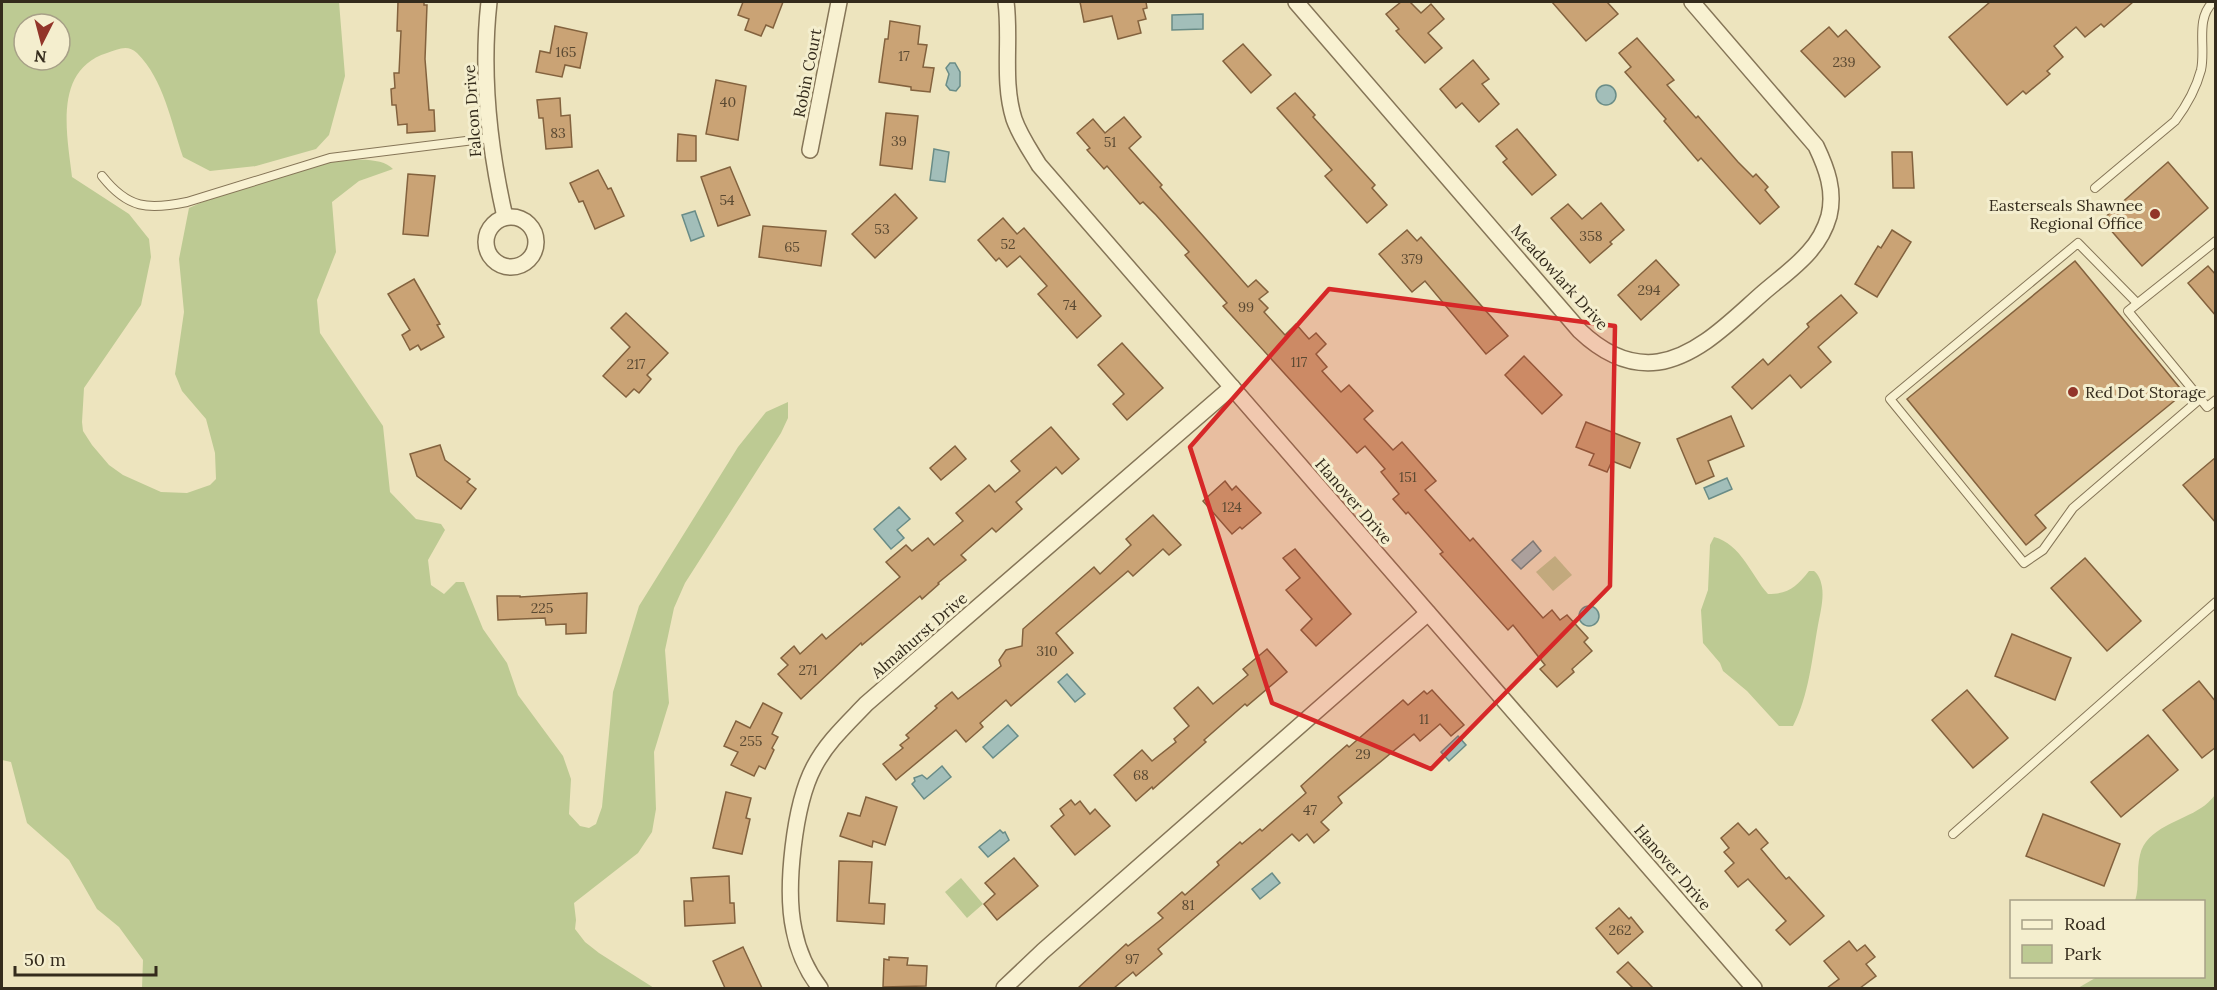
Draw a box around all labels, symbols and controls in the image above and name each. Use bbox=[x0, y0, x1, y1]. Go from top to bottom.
north arrow bbox=[12, 12, 72, 72]
street label: Robin Court bbox=[789, 26, 826, 119]
house number: 165 bbox=[556, 43, 576, 61]
text: N bbox=[33, 46, 48, 68]
house number: 17 bbox=[898, 47, 910, 65]
house number: 239 bbox=[1832, 53, 1856, 71]
street label: Falcon Drive bbox=[459, 64, 485, 158]
house number: 40 bbox=[720, 93, 736, 111]
house number: 83 bbox=[550, 124, 566, 142]
house number: 39 bbox=[891, 132, 907, 150]
house number: 51 bbox=[1104, 133, 1116, 151]
house number: 54 bbox=[719, 191, 735, 209]
place label: Easterseals Shawnee Regional Office bbox=[1989, 195, 2143, 233]
marker: Easterseals Shawnee Regional Office bbox=[2148, 207, 2162, 221]
house number: 53 bbox=[874, 220, 890, 238]
street label: Meadowlark Drive bbox=[1507, 220, 1613, 334]
house number: 358 bbox=[1579, 227, 1603, 245]
house number: 52 bbox=[1000, 235, 1016, 253]
house number: 65 bbox=[784, 238, 800, 256]
house number: 379 bbox=[1401, 250, 1423, 268]
house number: 294 bbox=[1637, 281, 1661, 299]
house number: 74 bbox=[1063, 296, 1077, 314]
house number: 99 bbox=[1238, 298, 1254, 316]
house number: 117 bbox=[1291, 353, 1308, 371]
house number: 217 bbox=[626, 355, 646, 373]
place label: Red Dot Storage bbox=[2085, 382, 2206, 402]
marker: Red Dot Storage bbox=[2066, 385, 2080, 399]
street label: Hanover Drive bbox=[1311, 454, 1397, 548]
house number: 151 bbox=[1399, 468, 1417, 486]
house number: 124 bbox=[1222, 498, 1242, 516]
street label: Almahurst Drive bbox=[866, 588, 971, 683]
house number: 225 bbox=[531, 599, 553, 617]
house number: 310 bbox=[1036, 642, 1058, 660]
house number: 271 bbox=[798, 661, 818, 679]
house number: 11 bbox=[1419, 710, 1429, 728]
house number: 255 bbox=[740, 732, 762, 750]
house number: 29 bbox=[1355, 745, 1371, 763]
house number: 68 bbox=[1133, 766, 1149, 784]
house number: 47 bbox=[1303, 801, 1318, 819]
street label: Hanover Drive bbox=[1630, 820, 1716, 914]
house number: 81 bbox=[1182, 896, 1194, 914]
legend bbox=[2010, 900, 2205, 978]
text: Road bbox=[2064, 912, 2106, 935]
house number: 262 bbox=[1608, 921, 1632, 939]
scale bar bbox=[15, 939, 156, 977]
text: Park bbox=[2064, 942, 2102, 965]
text: 50 m bbox=[24, 948, 66, 971]
house number: 97 bbox=[1125, 950, 1140, 968]

